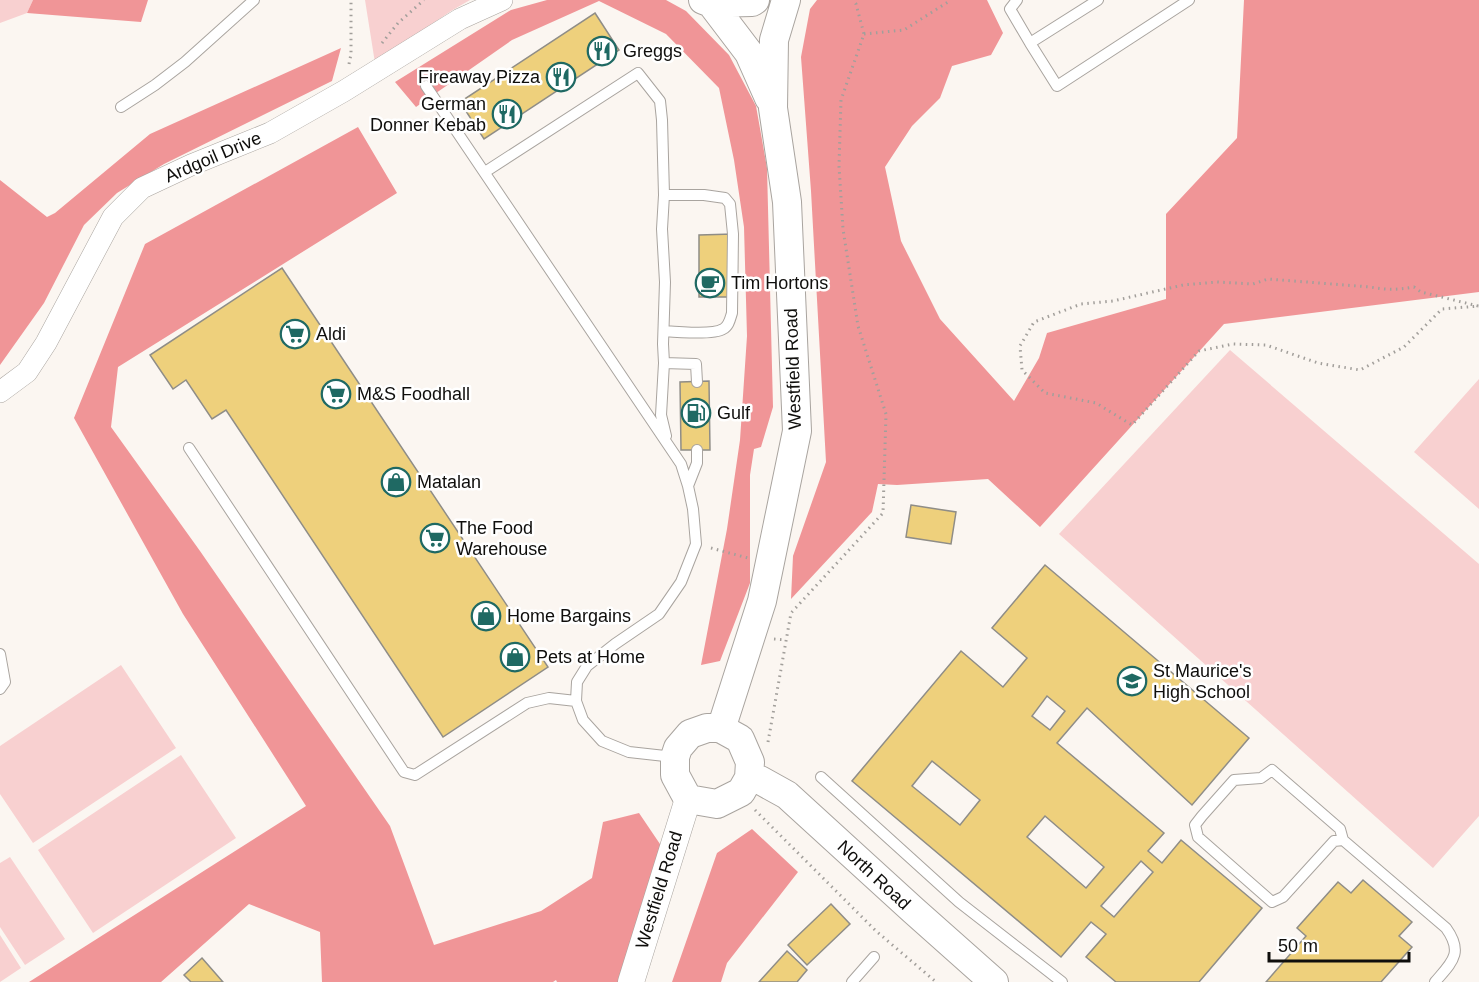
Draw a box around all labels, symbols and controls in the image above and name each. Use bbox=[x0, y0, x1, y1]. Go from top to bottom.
restaurant icon: Greggs bbox=[586, 35, 618, 67]
place label: Greggs bbox=[623, 41, 682, 61]
restaurant icon: Fireaway Pizza bbox=[545, 61, 577, 93]
place label: Fireaway Pizza bbox=[418, 67, 541, 87]
place label: German Donner Kebab bbox=[370, 94, 486, 135]
restaurant icon: German Donner Kebab bbox=[491, 98, 523, 130]
street label: Ardgoil Drive bbox=[162, 128, 264, 186]
cafe icon: Tim Hortons bbox=[694, 267, 726, 299]
place label: Tim Hortons bbox=[731, 273, 828, 293]
street label: Westfield Road bbox=[781, 308, 805, 430]
supermarket icon: Aldi bbox=[279, 318, 311, 350]
place label: Aldi bbox=[316, 324, 346, 344]
supermarket icon: M&S Foodhall bbox=[320, 378, 352, 410]
place label: M&S Foodhall bbox=[357, 384, 470, 404]
fuel station icon: Gulf bbox=[680, 397, 712, 429]
place label: Gulf bbox=[717, 403, 751, 423]
shop icon: Matalan bbox=[380, 466, 412, 498]
place label: Matalan bbox=[417, 472, 481, 492]
place label: The Food Warehouse bbox=[456, 518, 547, 559]
supermarket icon: The Food Warehouse bbox=[419, 522, 451, 554]
shop icon: Home Bargains bbox=[470, 600, 502, 632]
place label: Home Bargains bbox=[507, 606, 631, 626]
shop icon: Pets at Home bbox=[499, 641, 531, 673]
place label: Pets at Home bbox=[536, 647, 645, 667]
place label: St Maurice's High School bbox=[1153, 661, 1251, 702]
school or university icon: St Maurice's High School bbox=[1116, 665, 1148, 697]
street label: Westfield Road bbox=[632, 829, 686, 951]
street label: North Road bbox=[834, 836, 914, 914]
scale bar bbox=[1269, 925, 1408, 963]
text: 50 m bbox=[1278, 936, 1318, 956]

